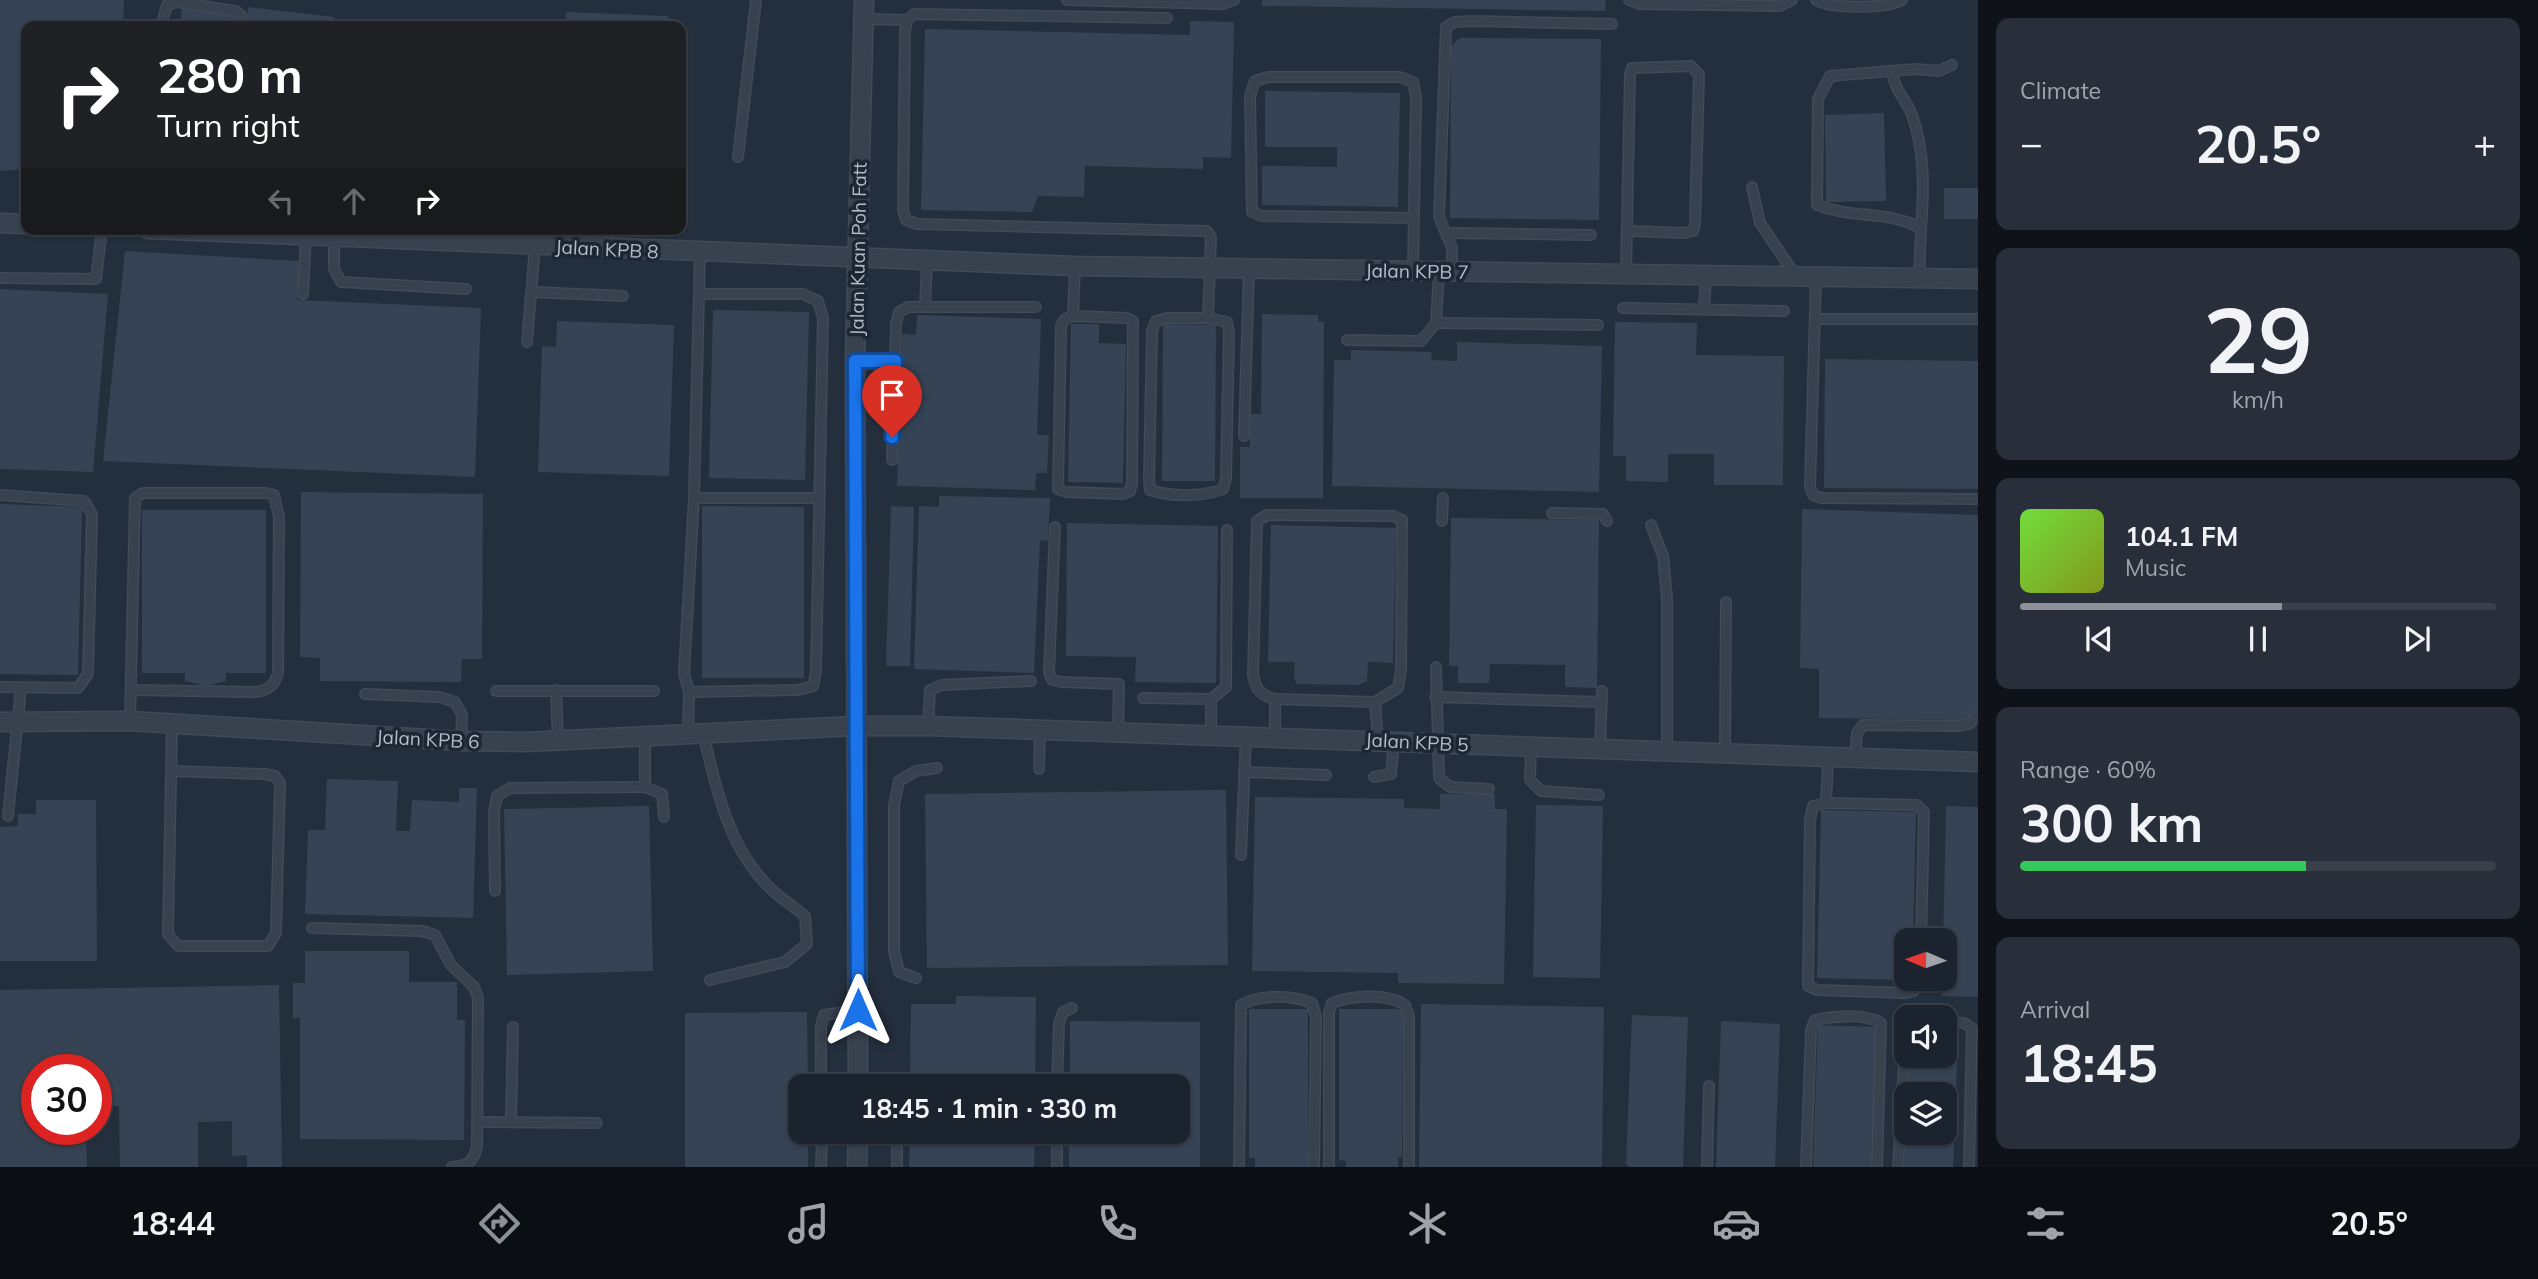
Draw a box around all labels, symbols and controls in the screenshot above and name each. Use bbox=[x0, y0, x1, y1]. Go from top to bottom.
text: 280 m bbox=[157, 44, 303, 105]
icon: right bbox=[42, 49, 133, 140]
text: Climate bbox=[2020, 76, 2101, 105]
text: Turn right bbox=[157, 105, 300, 145]
text: 20.5° bbox=[2195, 111, 2321, 176]
text: − bbox=[2020, 119, 2043, 167]
text: + bbox=[2473, 119, 2496, 167]
street label: Jalan Kuan Poh Fatt bbox=[844, 162, 872, 336]
icon: left bbox=[262, 182, 300, 220]
icon: ahead bbox=[335, 182, 373, 220]
icon: right bbox=[408, 182, 446, 220]
street label: Jalan KPB 8 bbox=[555, 234, 659, 264]
street label: Jalan KPB 7 bbox=[1365, 258, 1469, 284]
text: 29 bbox=[2203, 282, 2313, 396]
pin bbox=[862, 365, 922, 437]
icon: arrive bbox=[873, 376, 911, 414]
text: km/h bbox=[2232, 385, 2284, 414]
text: 104.1 FM bbox=[2125, 520, 2238, 553]
text: Music bbox=[2125, 553, 2186, 582]
icon: previous bbox=[2080, 620, 2118, 658]
icon: pause bbox=[2239, 620, 2277, 658]
icon: next bbox=[2398, 620, 2436, 658]
street label: Jalan KPB 6 bbox=[376, 724, 480, 754]
street label: Jalan KPB 5 bbox=[1365, 727, 1469, 757]
text: Range · 60% bbox=[2020, 755, 2156, 784]
text: 300 km bbox=[2020, 790, 2203, 855]
north arrow bbox=[1894, 928, 1956, 990]
map controls bbox=[1894, 928, 1957, 1145]
position arrow bbox=[821, 973, 895, 1047]
text: Arrival bbox=[2020, 995, 2090, 1024]
button: sound bbox=[1894, 1005, 1957, 1068]
text: 18:45 bbox=[2020, 1030, 2158, 1095]
speed limit sign: 30 bbox=[21, 1054, 112, 1145]
button: layers bbox=[1894, 1082, 1957, 1145]
text: 18:45 · 1 min · 330 m bbox=[861, 1092, 1117, 1125]
icon: directions bbox=[475, 1199, 524, 1248]
icon: music bbox=[784, 1199, 833, 1248]
icon: phone bbox=[1093, 1199, 1142, 1248]
icon: climate bbox=[1403, 1199, 1452, 1248]
icon: car bbox=[1712, 1199, 1761, 1248]
icon: filters bbox=[2021, 1199, 2070, 1248]
text: 18:44 bbox=[130, 1203, 215, 1243]
text: 20.5° bbox=[2330, 1203, 2408, 1243]

